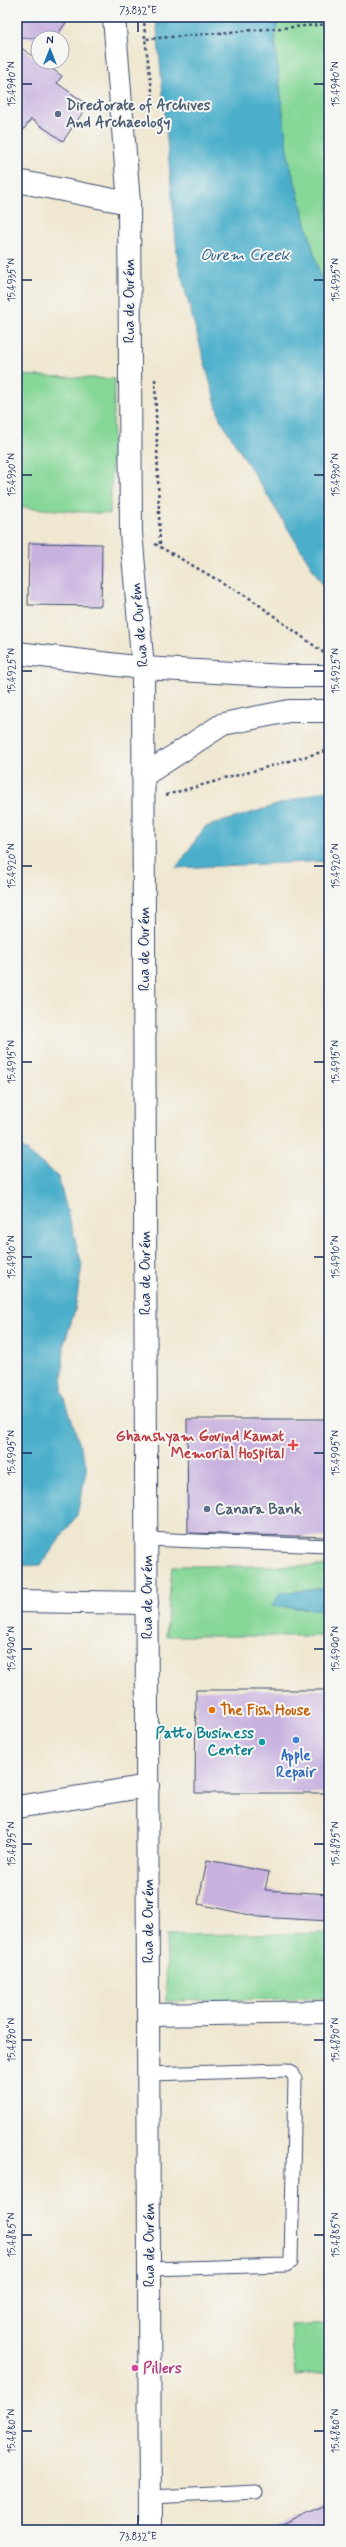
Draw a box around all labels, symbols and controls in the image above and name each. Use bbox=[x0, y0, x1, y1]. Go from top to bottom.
text: 73.832°E bbox=[119, 4, 157, 18]
north arrow bbox=[30, 30, 70, 70]
text: N bbox=[46, 34, 54, 48]
text: 15.4940°N bbox=[5, 61, 19, 107]
text: 15.4940°N bbox=[329, 61, 343, 107]
place label: Directorate of Archives And Archaeology bbox=[66, 96, 211, 135]
marker: Directorate of Archives And Archaeology bbox=[53, 109, 63, 119]
water label: Ourem Creek bbox=[200, 245, 291, 266]
text: 15.4935°N bbox=[5, 258, 19, 302]
text: 15.4935°N bbox=[329, 258, 343, 302]
street label: Rua de Ourém bbox=[120, 259, 140, 343]
text: 15.4930°N bbox=[5, 453, 19, 497]
text: 15.4930°N bbox=[329, 453, 343, 497]
street label: Rua de Ourém bbox=[126, 582, 154, 668]
text: 15.4925°N bbox=[5, 648, 19, 694]
text: 15.4925°N bbox=[329, 648, 343, 694]
text: 15.4920°N bbox=[5, 843, 19, 889]
text: 15.4920°N bbox=[329, 843, 343, 889]
street label: Rua de Ourém bbox=[135, 907, 155, 991]
text: 15.4915°N bbox=[5, 1040, 19, 1084]
text: 15.4915°N bbox=[329, 1040, 343, 1084]
street label: Rua de Ourém bbox=[136, 1231, 156, 1315]
text: 15.4910°N bbox=[5, 1235, 19, 1279]
text: 15.4910°N bbox=[329, 1235, 343, 1279]
place label: Ghanshyam Govind Kamat Memorial Hospital bbox=[116, 1427, 284, 1464]
text: 15.4905°N bbox=[5, 1430, 19, 1476]
text: 15.4905°N bbox=[329, 1430, 343, 1476]
marker: Ghanshyam Govind Kamat Memorial Hospital bbox=[287, 1439, 299, 1451]
place label: Canara Bank bbox=[215, 1500, 302, 1520]
marker: Canara Bank bbox=[202, 1504, 212, 1514]
street label: Rua de Ourém bbox=[138, 1555, 158, 1639]
text: 15.4900°N bbox=[5, 1626, 19, 1672]
text: 15.4900°N bbox=[329, 1626, 343, 1672]
place label: The Fish House bbox=[220, 1701, 311, 1721]
marker: The Fish House bbox=[207, 1705, 217, 1715]
place label: Patto Business Center bbox=[155, 1724, 255, 1761]
marker: Apple Repair bbox=[291, 1735, 301, 1745]
marker: Patto Business Center bbox=[257, 1737, 267, 1747]
place label: Apple Repair bbox=[276, 1746, 317, 1783]
text: 15.4895°N bbox=[5, 1821, 19, 1866]
text: 15.4895°N bbox=[329, 1821, 343, 1866]
street label: Rua de Ourém bbox=[139, 1879, 159, 1963]
text: 15.4890°N bbox=[5, 2017, 19, 2062]
text: 15.4890°N bbox=[329, 2017, 343, 2062]
street label: Rua de Ourém bbox=[140, 2203, 160, 2287]
text: 15.4885°N bbox=[5, 2212, 19, 2257]
text: 15.4885°N bbox=[329, 2212, 343, 2257]
place label: Pillers bbox=[143, 2359, 182, 2379]
marker: Pillers bbox=[130, 2363, 140, 2373]
text: 15.4880°N bbox=[5, 2408, 19, 2453]
text: 15.4880°N bbox=[329, 2408, 343, 2453]
text: 73.832°E bbox=[119, 2530, 157, 2544]

